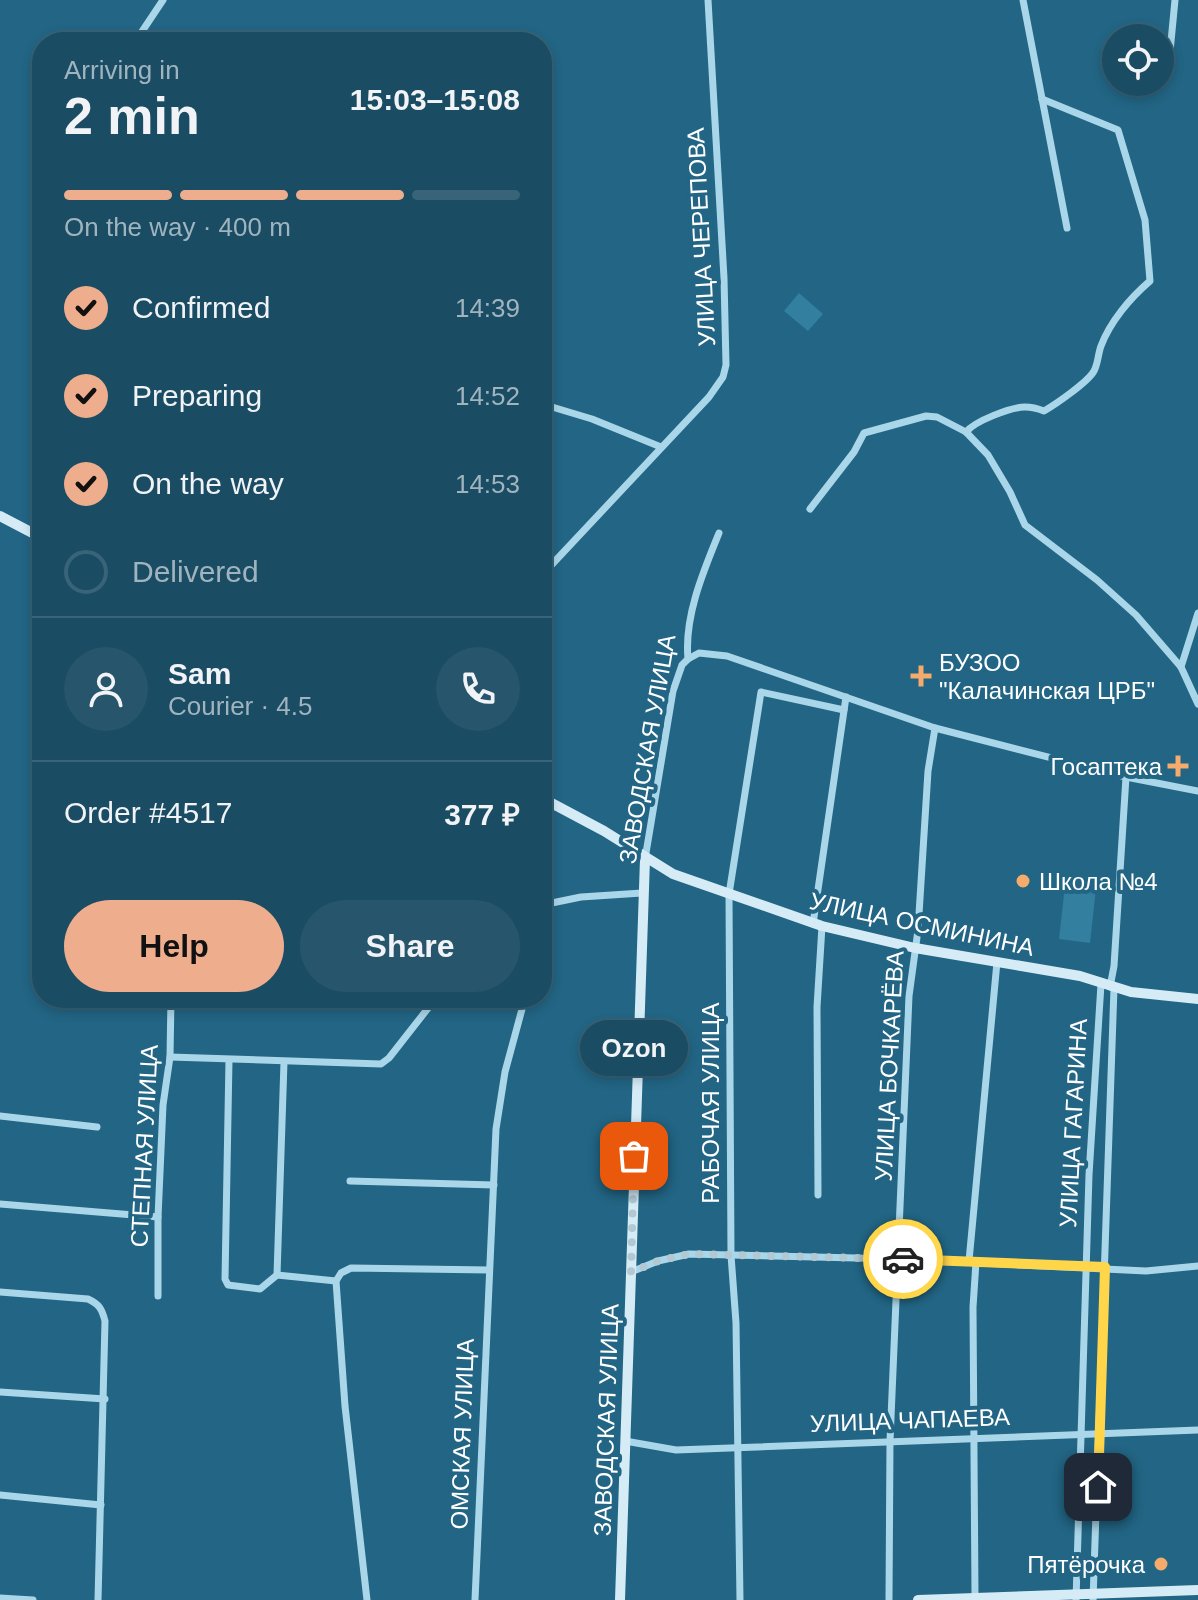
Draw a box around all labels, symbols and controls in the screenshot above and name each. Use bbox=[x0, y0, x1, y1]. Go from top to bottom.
map controls bbox=[1102, 24, 1174, 96]
button: locate bbox=[1102, 24, 1174, 96]
text: Arriving in bbox=[64, 55, 180, 85]
text: 15:03–15:08 bbox=[350, 83, 520, 116]
text: 2 min bbox=[64, 87, 200, 145]
street label: УЛИЦА ЧЕРЕПОВА bbox=[682, 127, 720, 347]
text: On the way · 400 m bbox=[64, 212, 291, 242]
icon: check bbox=[64, 286, 108, 330]
text: Confirmed bbox=[132, 291, 270, 324]
text: 14:39 bbox=[455, 293, 520, 323]
icon: check bbox=[64, 374, 108, 418]
text: Preparing bbox=[132, 379, 262, 412]
text: 14:52 bbox=[455, 381, 520, 411]
icon: check bbox=[64, 462, 108, 506]
text: On the way bbox=[132, 467, 284, 500]
text: 14:53 bbox=[455, 469, 520, 499]
text: Delivered bbox=[132, 555, 259, 588]
street label: ЗАВОДСКАЯ УЛИЦА bbox=[614, 632, 680, 866]
button: person bbox=[64, 647, 148, 731]
button: phone bbox=[436, 647, 520, 731]
place label: БУЗОО "Калачинская ЦРБ" bbox=[939, 649, 1155, 704]
text: Sam bbox=[168, 657, 231, 690]
marker: БУЗОО "Калачинская ЦРБ" bbox=[910, 665, 932, 687]
text: Courier · 4.5 bbox=[168, 691, 313, 721]
place label: Госаптека bbox=[1050, 753, 1163, 780]
marker: Госаптека bbox=[1169, 757, 1187, 775]
text: Order #4517 bbox=[64, 796, 232, 829]
text: 377 ₽ bbox=[444, 798, 520, 831]
place label: Школа №4 bbox=[1039, 868, 1158, 895]
marker: Школа №4 bbox=[1014, 872, 1032, 890]
street label: УЛИЦА ОСМИНИНА bbox=[807, 887, 1037, 961]
button: Help bbox=[64, 900, 284, 992]
button: Share bbox=[300, 900, 520, 992]
street label: УЛИЦА БОЧКАРЁВА bbox=[869, 950, 909, 1182]
street label: РАБОЧАЯ УЛИЦА bbox=[697, 1002, 724, 1204]
street label: УЛИЦА ГАГАРИНА bbox=[1054, 1018, 1092, 1228]
callout: Ozon bbox=[580, 1020, 688, 1076]
text: Ozon bbox=[602, 1033, 667, 1063]
street label: СТЕПНАЯ УЛИЦА bbox=[125, 1044, 163, 1248]
pin bbox=[600, 1122, 668, 1190]
icon: bag bbox=[612, 1134, 656, 1178]
courier bbox=[863, 1219, 943, 1299]
icon: car bbox=[881, 1237, 925, 1281]
street label: ЗАВОДСКАЯ УЛИЦА bbox=[588, 1303, 624, 1537]
street label: ОМСКАЯ УЛИЦА bbox=[445, 1338, 479, 1530]
street label: УЛИЦА ЧАПАЕВА bbox=[810, 1403, 1010, 1437]
pin bbox=[1064, 1453, 1132, 1521]
icon: home bbox=[1076, 1465, 1120, 1509]
place label: Пятёрочка bbox=[1027, 1551, 1146, 1578]
marker: Пятёрочка bbox=[1152, 1555, 1170, 1573]

